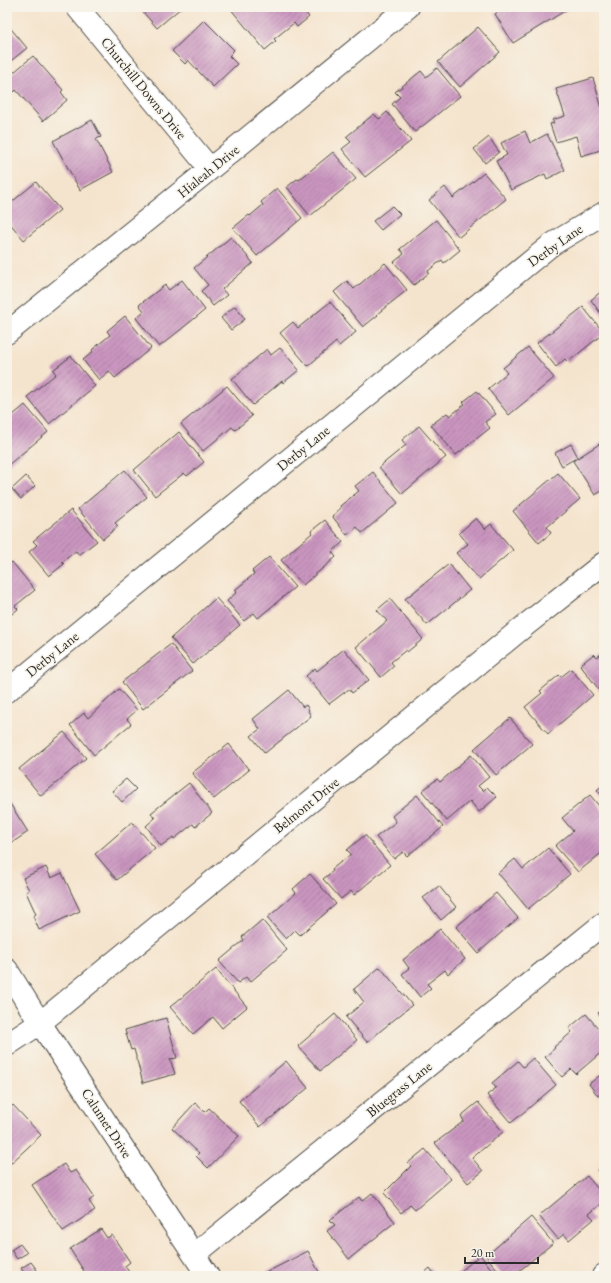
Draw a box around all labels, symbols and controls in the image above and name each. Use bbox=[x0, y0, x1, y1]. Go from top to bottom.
street label: Churchill Downs Drive bbox=[97, 33, 191, 143]
street label: Hialeah Drive bbox=[173, 140, 243, 201]
street label: Derby Lane bbox=[524, 219, 586, 270]
street label: Derby Lane bbox=[273, 421, 334, 475]
street label: Derby Lane bbox=[22, 627, 83, 681]
street label: Belmont Drive bbox=[269, 773, 343, 837]
street label: Bluegrass Lane bbox=[363, 1057, 436, 1121]
street label: Calumet Drive bbox=[78, 1085, 137, 1162]
scale bar bbox=[465, 1239, 538, 1265]
text: 20 m bbox=[471, 1245, 495, 1261]

